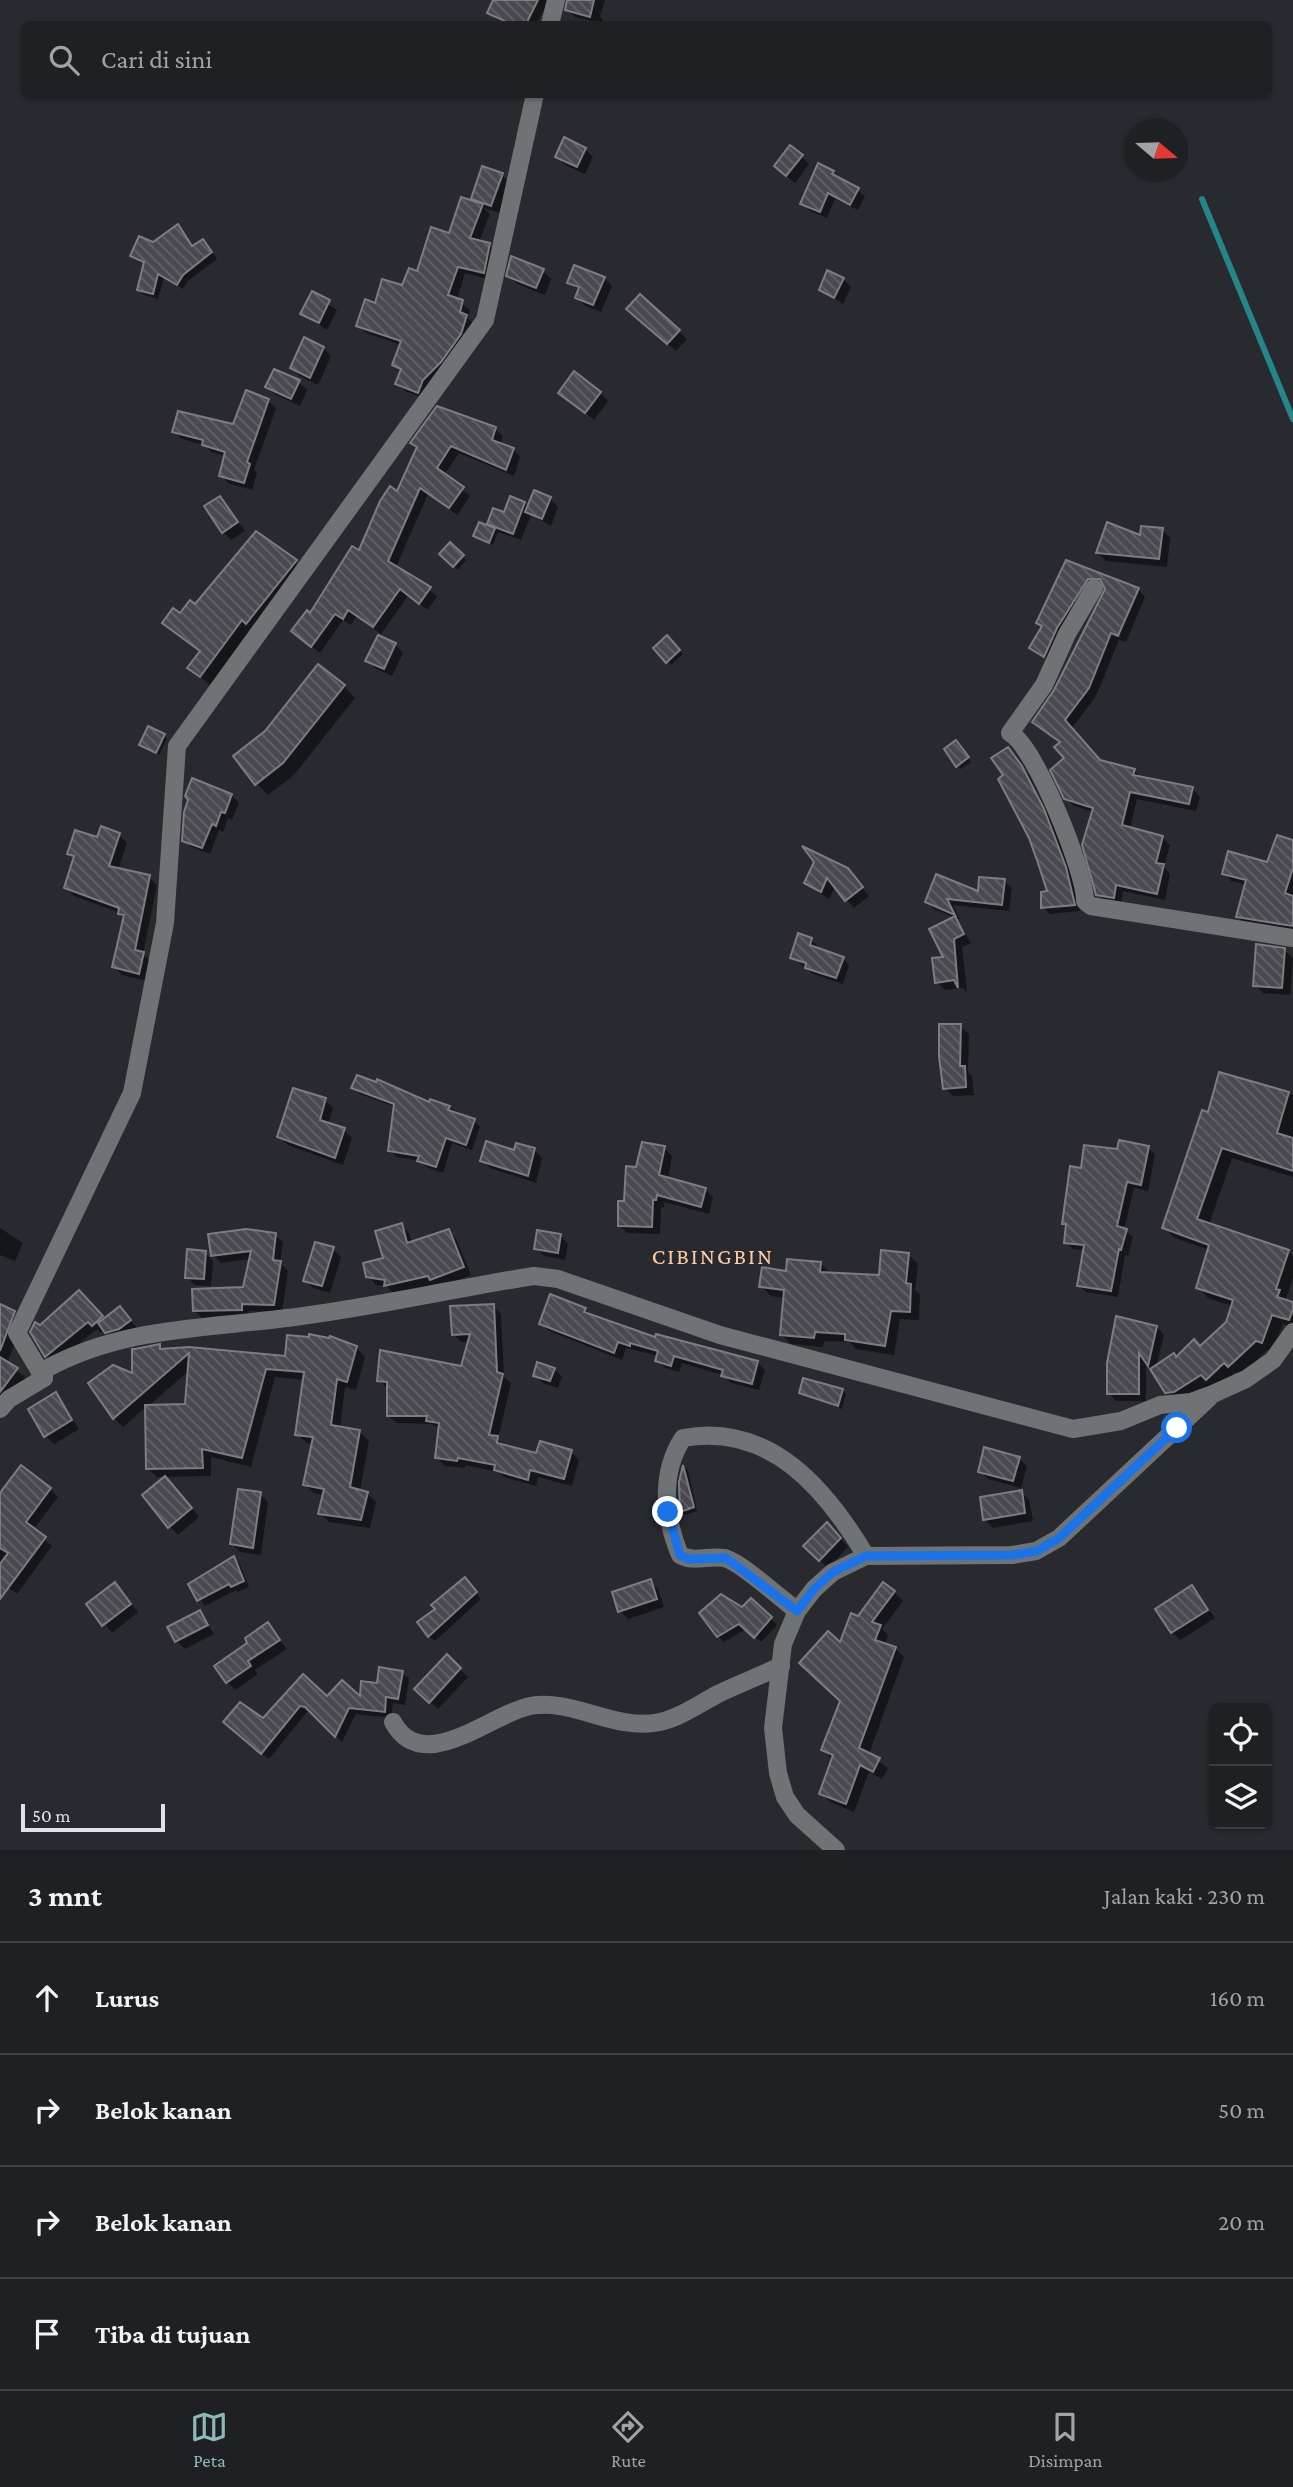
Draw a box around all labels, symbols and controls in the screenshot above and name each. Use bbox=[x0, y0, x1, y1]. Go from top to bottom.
search box bbox=[21, 21, 1272, 98]
icon: search bbox=[45, 41, 83, 79]
text: Cari di sini bbox=[101, 45, 212, 74]
north arrow bbox=[1125, 119, 1188, 182]
district label: CIBINGBIN bbox=[652, 1243, 774, 1269]
route start bbox=[1161, 1412, 1192, 1443]
route end bbox=[652, 1496, 683, 1527]
map controls bbox=[1209, 1703, 1272, 1829]
button: locate bbox=[1209, 1703, 1272, 1766]
button: layers bbox=[1209, 1766, 1272, 1829]
scale bar bbox=[21, 1801, 164, 1833]
text: 50 m bbox=[32, 1805, 71, 1826]
text: 3 mnt bbox=[28, 1879, 102, 1912]
text: Jalan kaki · 230 m bbox=[1104, 1883, 1265, 1909]
icon: ahead bbox=[28, 1979, 66, 2017]
text: Lurus bbox=[95, 1984, 159, 2013]
text: 160 m bbox=[1210, 1985, 1265, 2011]
icon: right bbox=[28, 2091, 66, 2129]
text: Belok kanan bbox=[95, 2096, 232, 2125]
text: 50 m bbox=[1218, 2097, 1265, 2123]
icon: right bbox=[28, 2203, 66, 2241]
text: Belok kanan bbox=[95, 2208, 232, 2237]
text: 20 m bbox=[1218, 2209, 1265, 2235]
icon: arrive bbox=[28, 2315, 66, 2353]
text: Tiba di tujuan bbox=[95, 2320, 250, 2349]
tab: Peta bbox=[190, 2408, 228, 2471]
tab: Rute bbox=[609, 2408, 647, 2471]
tab: Disimpan bbox=[1028, 2408, 1103, 2471]

